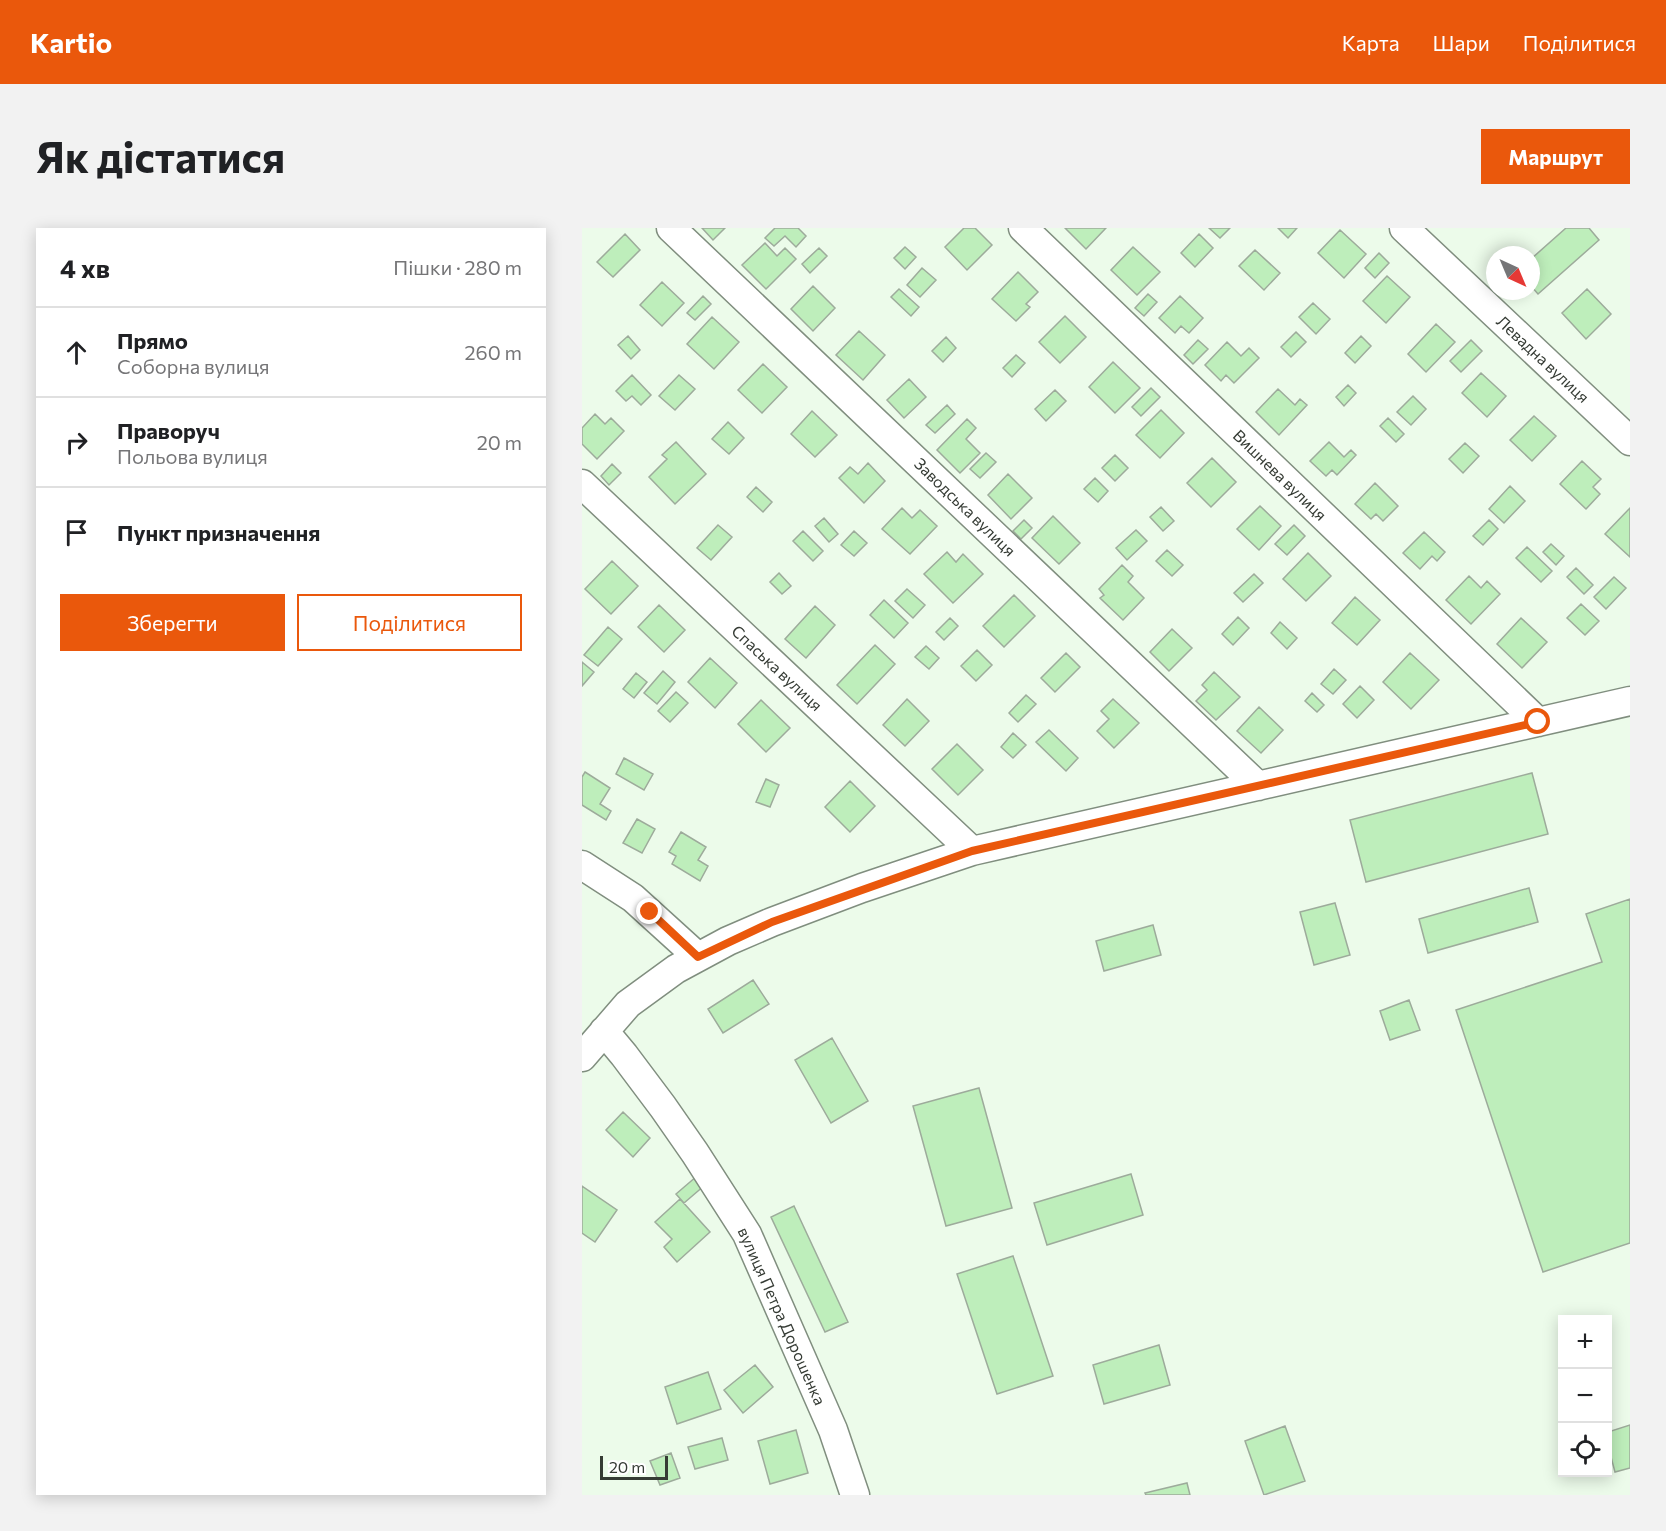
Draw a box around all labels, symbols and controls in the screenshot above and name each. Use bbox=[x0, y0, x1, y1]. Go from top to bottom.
text: Kartio bbox=[30, 25, 112, 59]
text: Карта bbox=[1342, 30, 1400, 55]
text: Шари bbox=[1433, 30, 1490, 55]
text: Поділитися bbox=[1523, 30, 1636, 55]
button: Маршрут bbox=[1481, 129, 1630, 184]
text: Як дістатися bbox=[36, 130, 285, 182]
north arrow bbox=[1486, 246, 1540, 300]
text: 4 хв bbox=[60, 252, 110, 283]
text: Пішки · 280 m bbox=[393, 255, 522, 279]
street label: Левадна вулиця bbox=[1493, 311, 1593, 406]
text: Прямо bbox=[117, 327, 188, 354]
icon: ahead bbox=[60, 336, 93, 369]
text: 260 m bbox=[464, 340, 522, 364]
text: Соборна вулиця bbox=[117, 354, 269, 378]
text: Праворуч bbox=[117, 417, 220, 444]
street label: Вишнева вулиця bbox=[1230, 425, 1331, 524]
icon: right bbox=[60, 426, 93, 459]
text: 20 m bbox=[477, 430, 522, 454]
text: Польова вулиця bbox=[117, 444, 268, 468]
street label: Заводська вулиця bbox=[911, 454, 1020, 560]
icon: arrive bbox=[60, 516, 93, 549]
text: Пункт призначення bbox=[117, 519, 320, 546]
button: Зберегти bbox=[60, 594, 285, 651]
button: Поділитися bbox=[297, 594, 522, 651]
street label: Спаська вулиця bbox=[728, 621, 827, 714]
route start bbox=[1524, 708, 1550, 734]
route end bbox=[636, 898, 662, 924]
street label: вулиця Петра Дорошенка bbox=[735, 1224, 830, 1408]
map controls bbox=[1558, 1315, 1612, 1477]
button: + bbox=[1558, 1315, 1612, 1369]
button: − bbox=[1558, 1369, 1612, 1423]
button: locate bbox=[1558, 1423, 1612, 1477]
scale bar bbox=[600, 1453, 668, 1480]
text: 20 m bbox=[609, 1457, 645, 1476]

